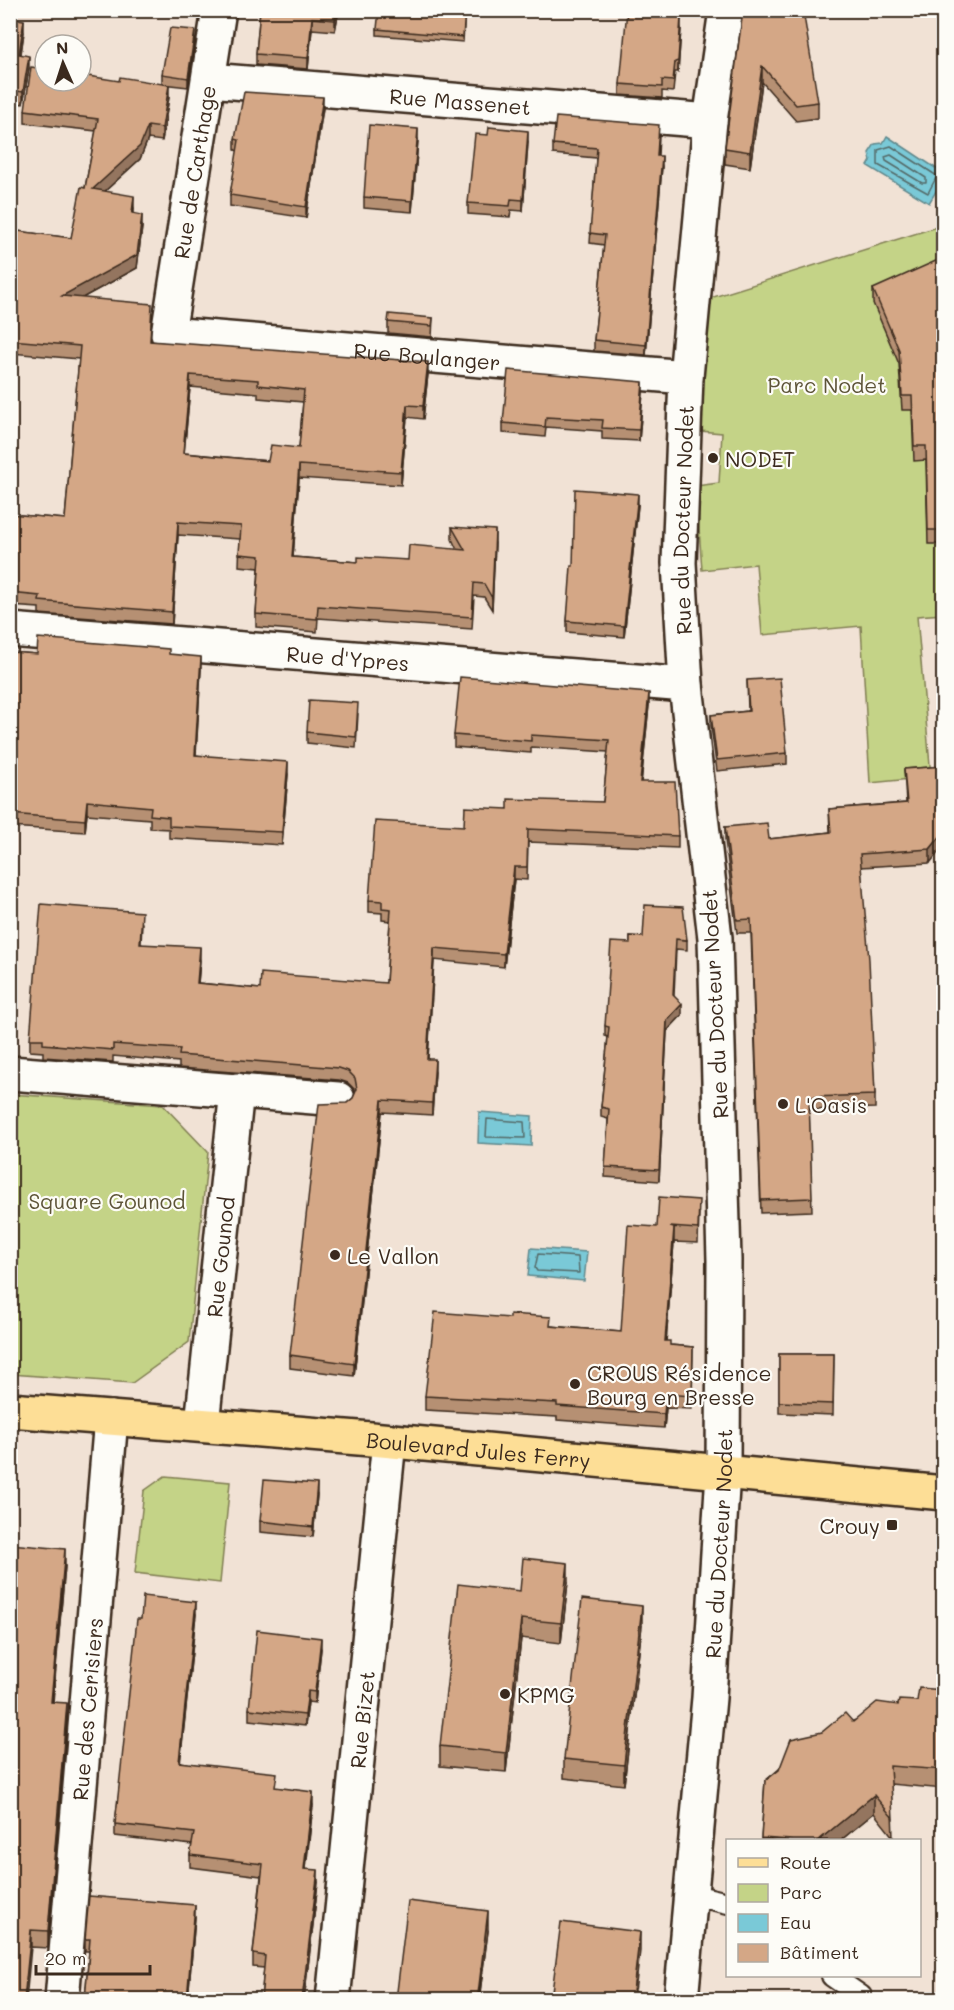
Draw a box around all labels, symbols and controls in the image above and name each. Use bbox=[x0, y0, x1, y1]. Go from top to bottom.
north arrow bbox=[33, 33, 93, 93]
text: N bbox=[56, 37, 69, 58]
street label: Rue Massenet bbox=[388, 81, 532, 120]
street label: Rue de Carthage bbox=[167, 83, 221, 261]
street label: Rue Boulanger bbox=[353, 336, 502, 375]
park label: Parc Nodet bbox=[767, 371, 887, 398]
street label: Rue du Docteur Nodet bbox=[665, 404, 698, 635]
place label: NODET bbox=[725, 445, 795, 472]
marker: NODET bbox=[706, 451, 720, 465]
street label: Rue d'Ypres bbox=[285, 639, 410, 676]
street label: Rue du Docteur Nodet bbox=[695, 888, 733, 1120]
place label: L'Oasis bbox=[795, 1091, 867, 1118]
marker: L'Oasis bbox=[776, 1097, 790, 1111]
park label: Square Gounod bbox=[28, 1187, 186, 1214]
street label: Rue Gounod bbox=[200, 1195, 239, 1319]
place label: Le Vallon bbox=[347, 1242, 439, 1269]
marker: Le Vallon bbox=[328, 1248, 342, 1262]
place label: CROUS Résidence Bourg en Bresse bbox=[587, 1359, 771, 1410]
marker: CROUS Résidence Bourg en Bresse bbox=[568, 1377, 582, 1391]
street label: Boulevard Jules Ferry bbox=[365, 1425, 592, 1473]
street label: Rue du Docteur Nodet bbox=[698, 1429, 737, 1659]
place label: Crouy bbox=[820, 1512, 880, 1539]
marker: Crouy bbox=[885, 1518, 899, 1532]
street label: Rue des Cerisiers bbox=[65, 1617, 108, 1802]
street label: Rue Bizet bbox=[343, 1669, 379, 1770]
place label: KPMG bbox=[517, 1681, 575, 1708]
marker: KPMG bbox=[498, 1687, 512, 1701]
legend bbox=[726, 1839, 921, 1977]
text: Route bbox=[780, 1850, 831, 1874]
text: Parc bbox=[780, 1880, 822, 1904]
text: Eau bbox=[780, 1910, 811, 1934]
scale bar bbox=[36, 1938, 150, 1976]
text: Bâtiment bbox=[780, 1940, 859, 1964]
text: 20 m bbox=[45, 1946, 86, 1970]

